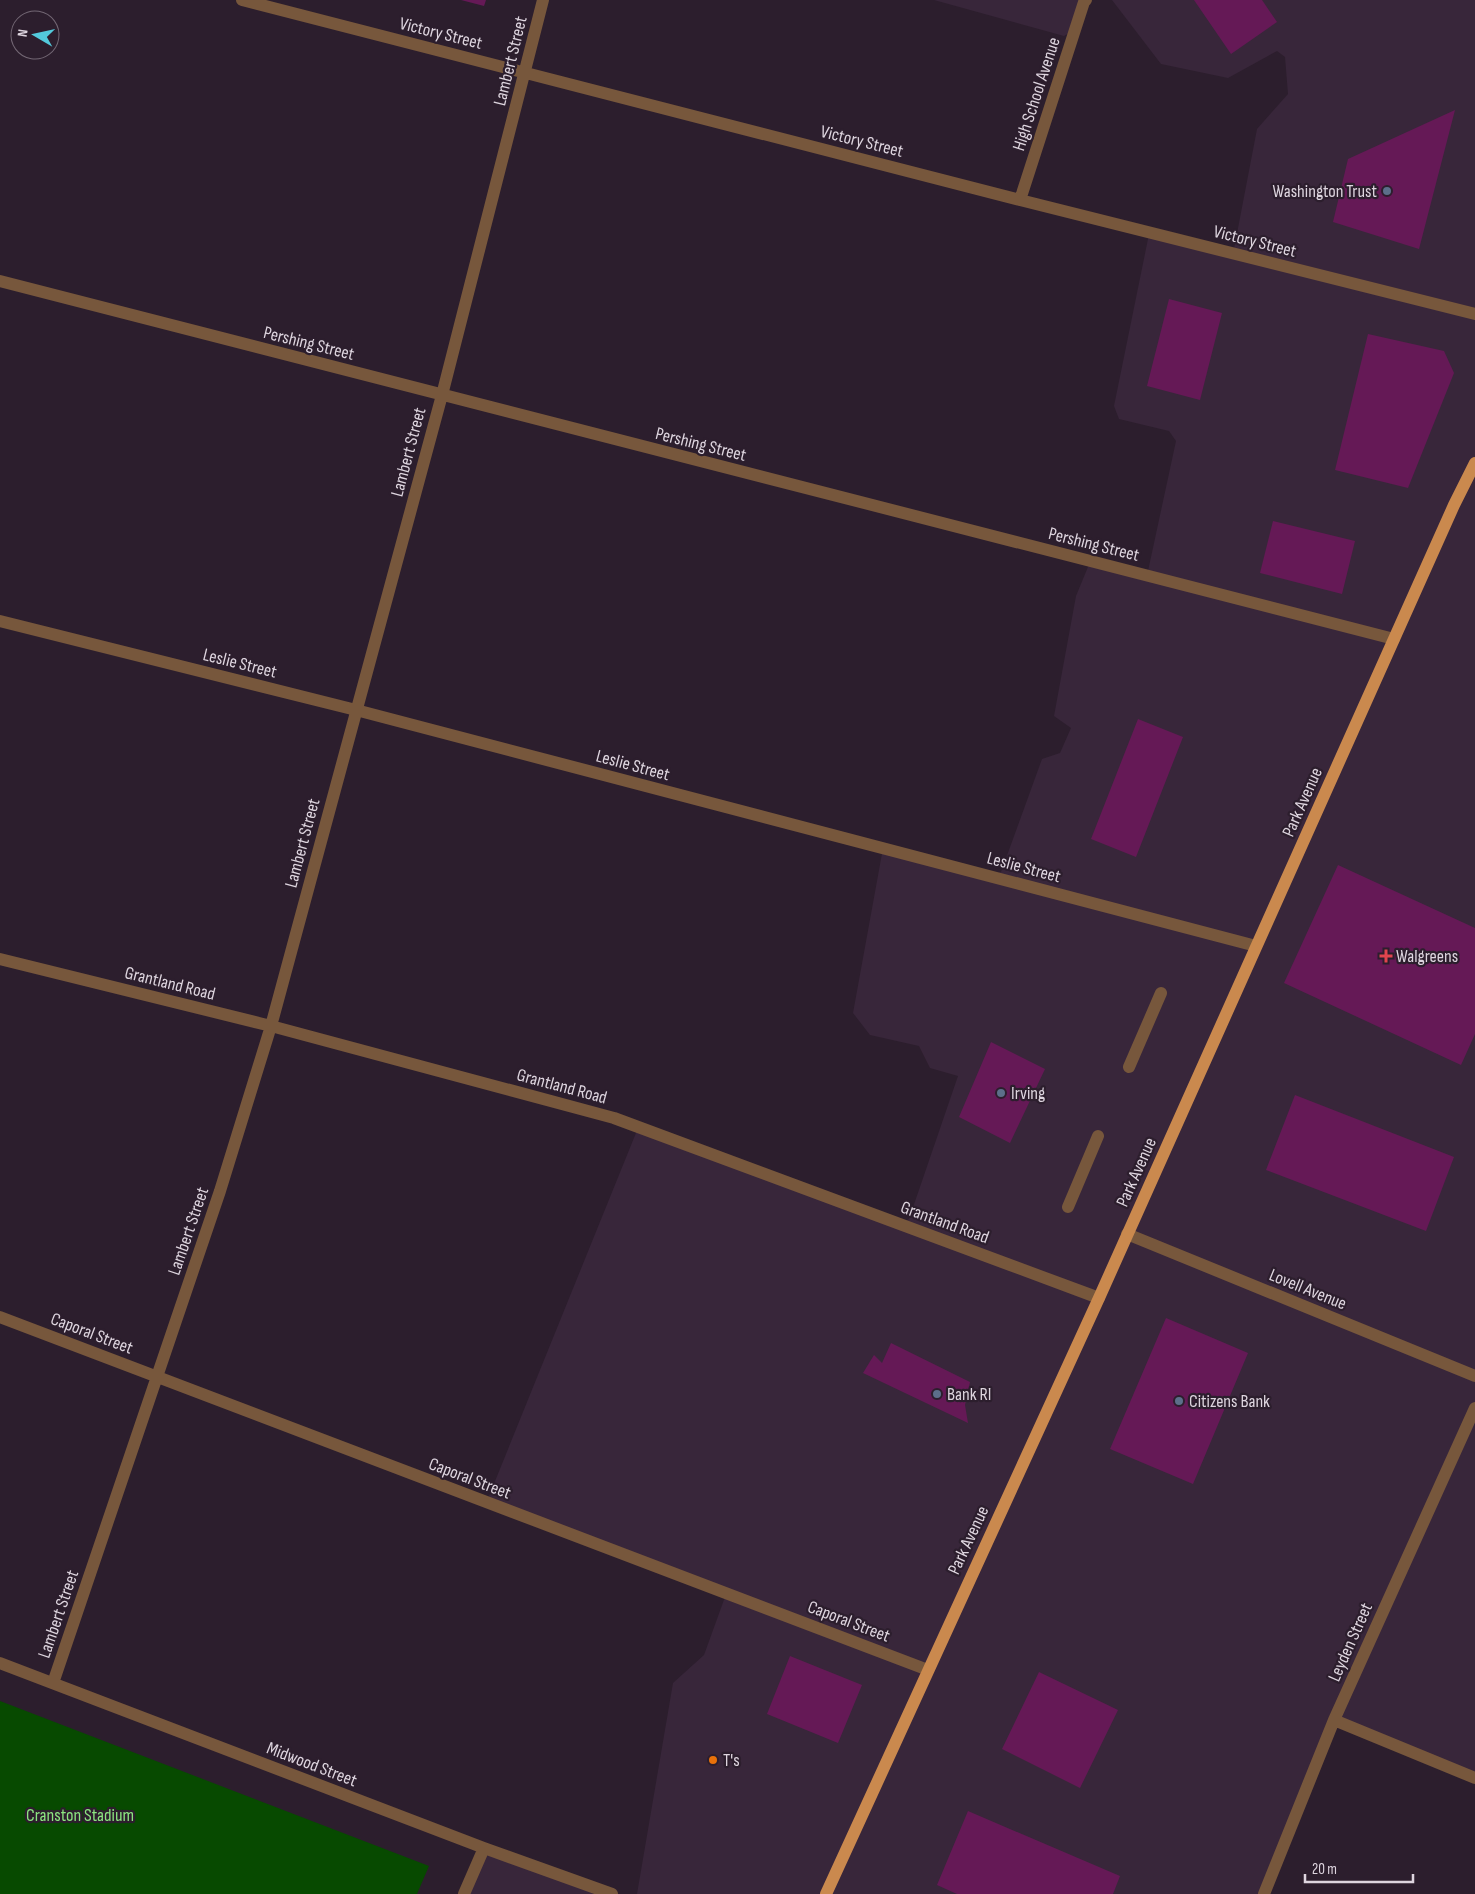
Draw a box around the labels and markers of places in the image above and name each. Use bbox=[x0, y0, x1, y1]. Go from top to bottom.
place label: Washington Trust bbox=[1273, 181, 1377, 202]
marker: Washington Trust bbox=[1381, 185, 1393, 197]
place label: Walgreens bbox=[1396, 946, 1458, 967]
marker: Walgreens bbox=[1380, 950, 1392, 962]
place label: Irving bbox=[1011, 1083, 1045, 1104]
marker: Irving bbox=[995, 1087, 1007, 1099]
place label: Bank RI bbox=[947, 1384, 991, 1405]
marker: Bank RI bbox=[931, 1388, 943, 1400]
place label: Citizens Bank bbox=[1189, 1391, 1270, 1412]
marker: Citizens Bank bbox=[1173, 1395, 1185, 1407]
place label: T's bbox=[723, 1750, 740, 1771]
marker: T's bbox=[707, 1754, 719, 1766]

